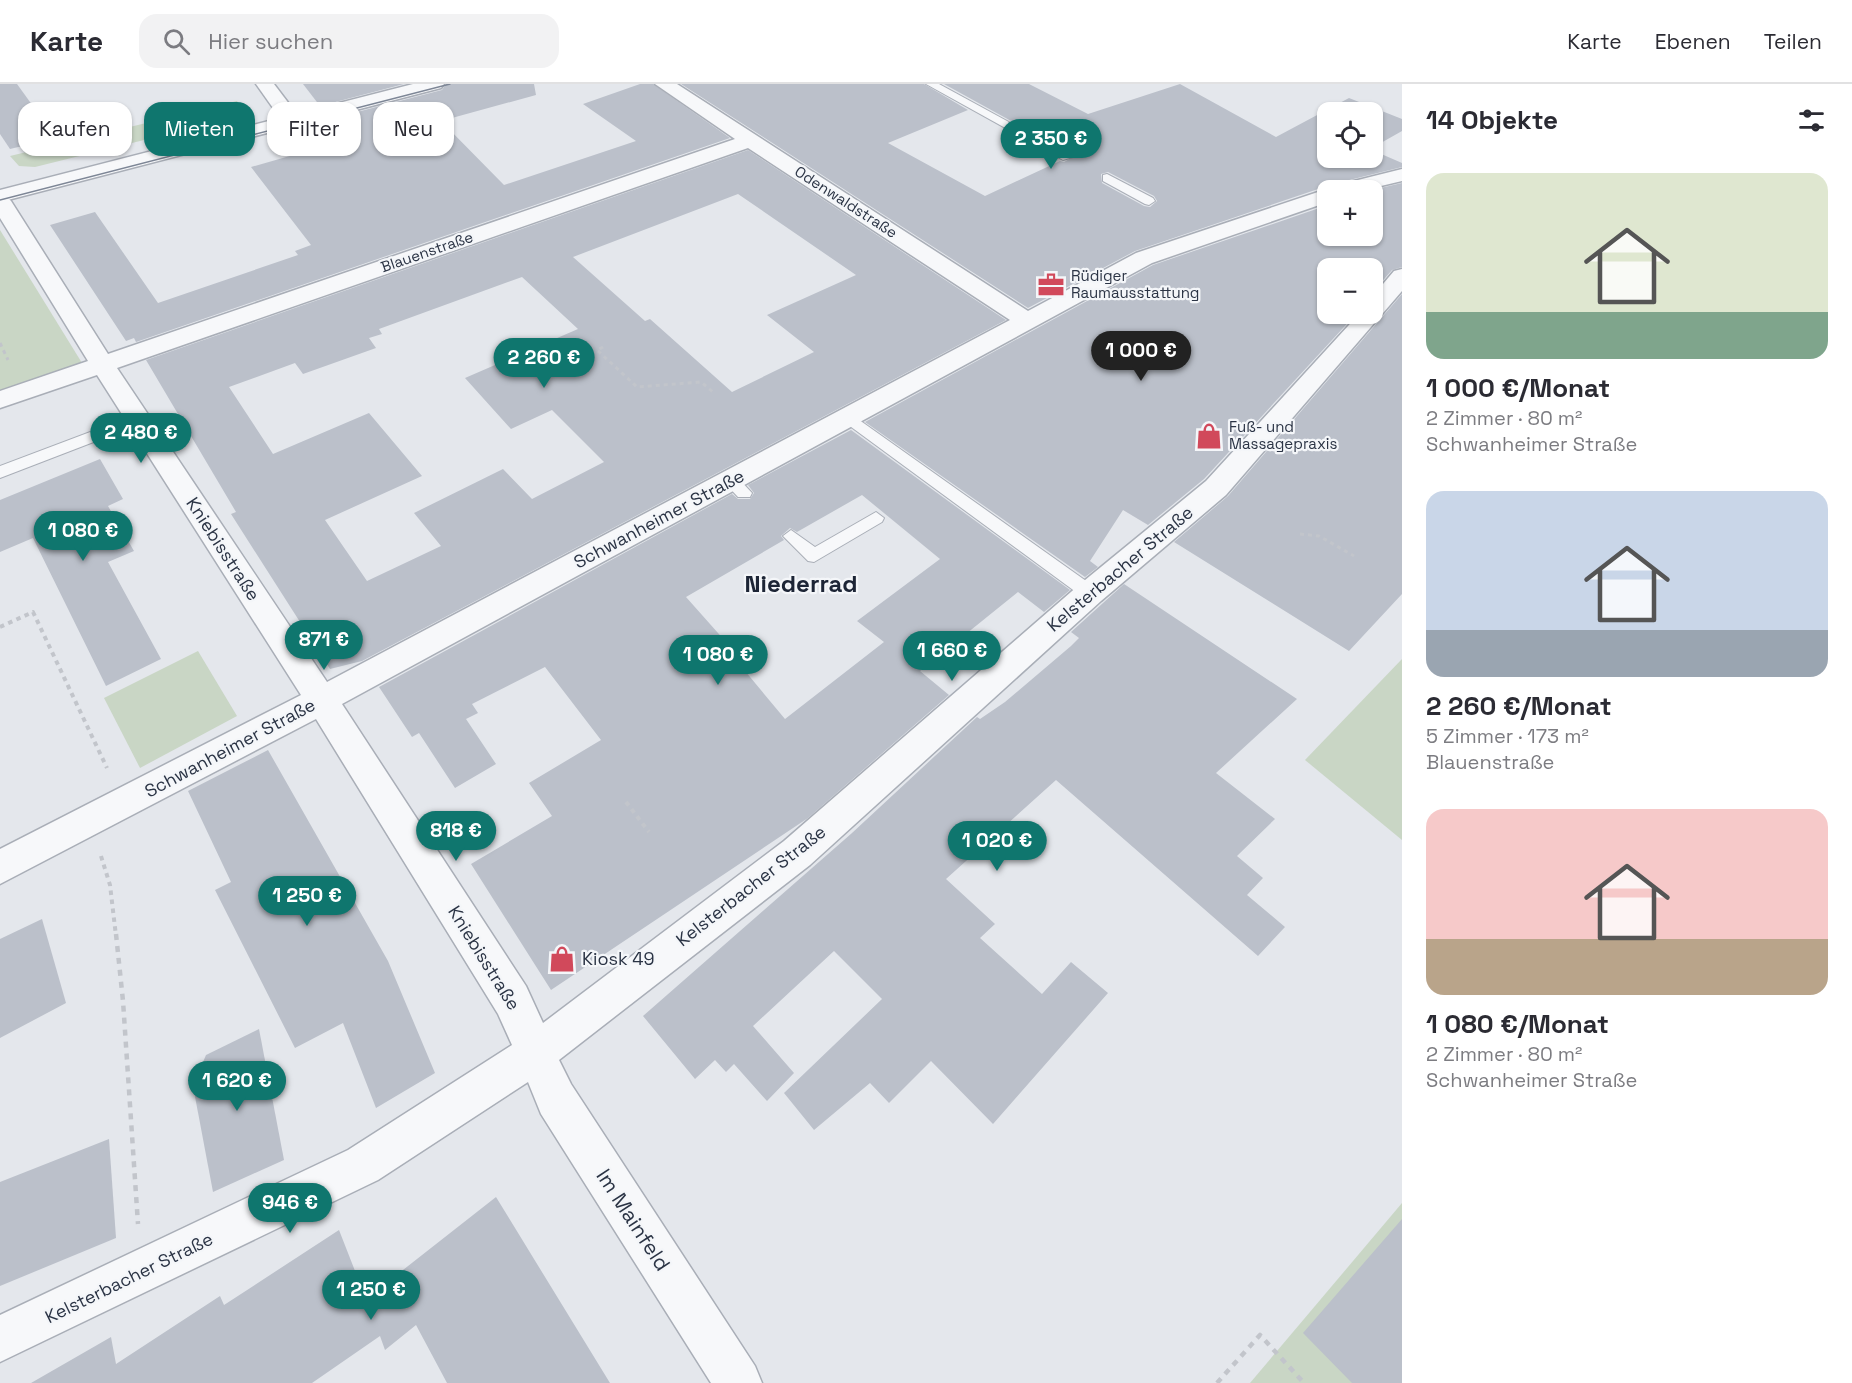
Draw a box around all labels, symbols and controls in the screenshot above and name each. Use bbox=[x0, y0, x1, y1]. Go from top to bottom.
search box bbox=[139, 14, 559, 68]
text: Karte bbox=[30, 23, 103, 59]
icon: search bbox=[160, 25, 193, 58]
text: Hier suchen bbox=[208, 27, 333, 55]
text: Karte bbox=[1567, 28, 1622, 55]
text: Ebenen bbox=[1655, 28, 1731, 55]
text: Teilen bbox=[1764, 28, 1822, 55]
chip: Kaufen bbox=[18, 102, 132, 156]
chip: Mieten bbox=[144, 102, 255, 156]
chip: Filter bbox=[267, 102, 361, 156]
chip: Neu bbox=[373, 102, 454, 156]
map controls bbox=[1317, 102, 1383, 324]
button: locate bbox=[1317, 102, 1383, 168]
text: 14 Objekte bbox=[1426, 103, 1558, 137]
icon: filters bbox=[1795, 104, 1828, 137]
pin: 2 350 € bbox=[996, 119, 1106, 170]
text: 2 350 € bbox=[1015, 125, 1087, 151]
street label: Odenwaldstraße bbox=[791, 161, 901, 242]
button: + bbox=[1317, 180, 1383, 246]
icon: home bbox=[1573, 212, 1681, 320]
street label: Blauenstraße bbox=[378, 227, 476, 276]
button: − bbox=[1317, 258, 1383, 324]
place label: Rüdiger Raumausstattung bbox=[1071, 266, 1199, 302]
office icon: Rüdiger Raumausstattung bbox=[1036, 270, 1066, 300]
pin: 1 000 € bbox=[1086, 331, 1196, 382]
text: 1 000 € bbox=[1105, 337, 1177, 363]
pin: 2 260 € bbox=[489, 338, 599, 389]
text: 2 260 € bbox=[508, 344, 580, 370]
text: 1 000 €/Monat bbox=[1426, 371, 1610, 405]
text: 2 Zimmer · 80 m² bbox=[1426, 405, 1582, 431]
pin: 2 480 € bbox=[86, 413, 196, 464]
place label: Fuß- und Massagepraxis bbox=[1229, 417, 1337, 453]
text: 2 480 € bbox=[104, 419, 178, 445]
shop icon: Fuß- und Massagepraxis bbox=[1194, 421, 1224, 451]
text: Schwanheimer Straße bbox=[1426, 431, 1637, 457]
street label: Schwanheimer Straße bbox=[569, 464, 748, 573]
street label: Kniebisstraße bbox=[181, 493, 265, 605]
street label: Kelsterbacher Straße bbox=[1042, 501, 1198, 637]
pin: 1 080 € bbox=[28, 511, 138, 562]
text: 1 080 € bbox=[48, 517, 118, 543]
icon: home bbox=[1573, 530, 1681, 638]
district label: Niederrad bbox=[744, 568, 858, 599]
pin: 871 € bbox=[282, 620, 366, 671]
text: 871 € bbox=[299, 626, 349, 652]
pin: 1 660 € bbox=[897, 631, 1007, 682]
pin: 1 080 € bbox=[663, 635, 773, 686]
text: 1 660 € bbox=[917, 637, 987, 663]
text: 1 080 € bbox=[683, 641, 753, 667]
text: 2 260 €/Monat bbox=[1426, 689, 1612, 723]
street label: Schwanheimer Straße bbox=[140, 693, 319, 802]
text: 5 Zimmer · 173 m² bbox=[1426, 723, 1589, 749]
text: Blauenstraße bbox=[1426, 749, 1554, 775]
pin: 818 € bbox=[414, 811, 498, 862]
text: 818 € bbox=[430, 817, 482, 843]
street label: Kelsterbacher Straße bbox=[671, 820, 830, 951]
pin: 1 020 € bbox=[942, 821, 1052, 872]
text: 1 020 € bbox=[962, 827, 1032, 853]
icon: home bbox=[1573, 848, 1681, 956]
pin: 1 250 € bbox=[252, 876, 362, 927]
text: 1 250 € bbox=[272, 882, 342, 908]
street label: Kniebisstraße bbox=[443, 901, 526, 1014]
shop icon: Kiosk 49 bbox=[547, 944, 577, 974]
place label: Kiosk 49 bbox=[582, 947, 655, 970]
text: 1 080 €/Monat bbox=[1426, 1007, 1609, 1041]
text: 2 Zimmer · 80 m² bbox=[1426, 1041, 1582, 1067]
pin: 1 620 € bbox=[182, 1061, 292, 1112]
text: 1 620 € bbox=[202, 1067, 272, 1093]
text: Schwanheimer Straße bbox=[1426, 1067, 1637, 1093]
street label: Im Mainfeld bbox=[590, 1164, 676, 1276]
pin: 946 € bbox=[248, 1183, 332, 1234]
text: 946 € bbox=[262, 1189, 318, 1215]
street label: Kelsterbacher Straße bbox=[41, 1227, 217, 1328]
pin: 1 250 € bbox=[316, 1270, 426, 1321]
text: 1 250 € bbox=[336, 1276, 406, 1302]

